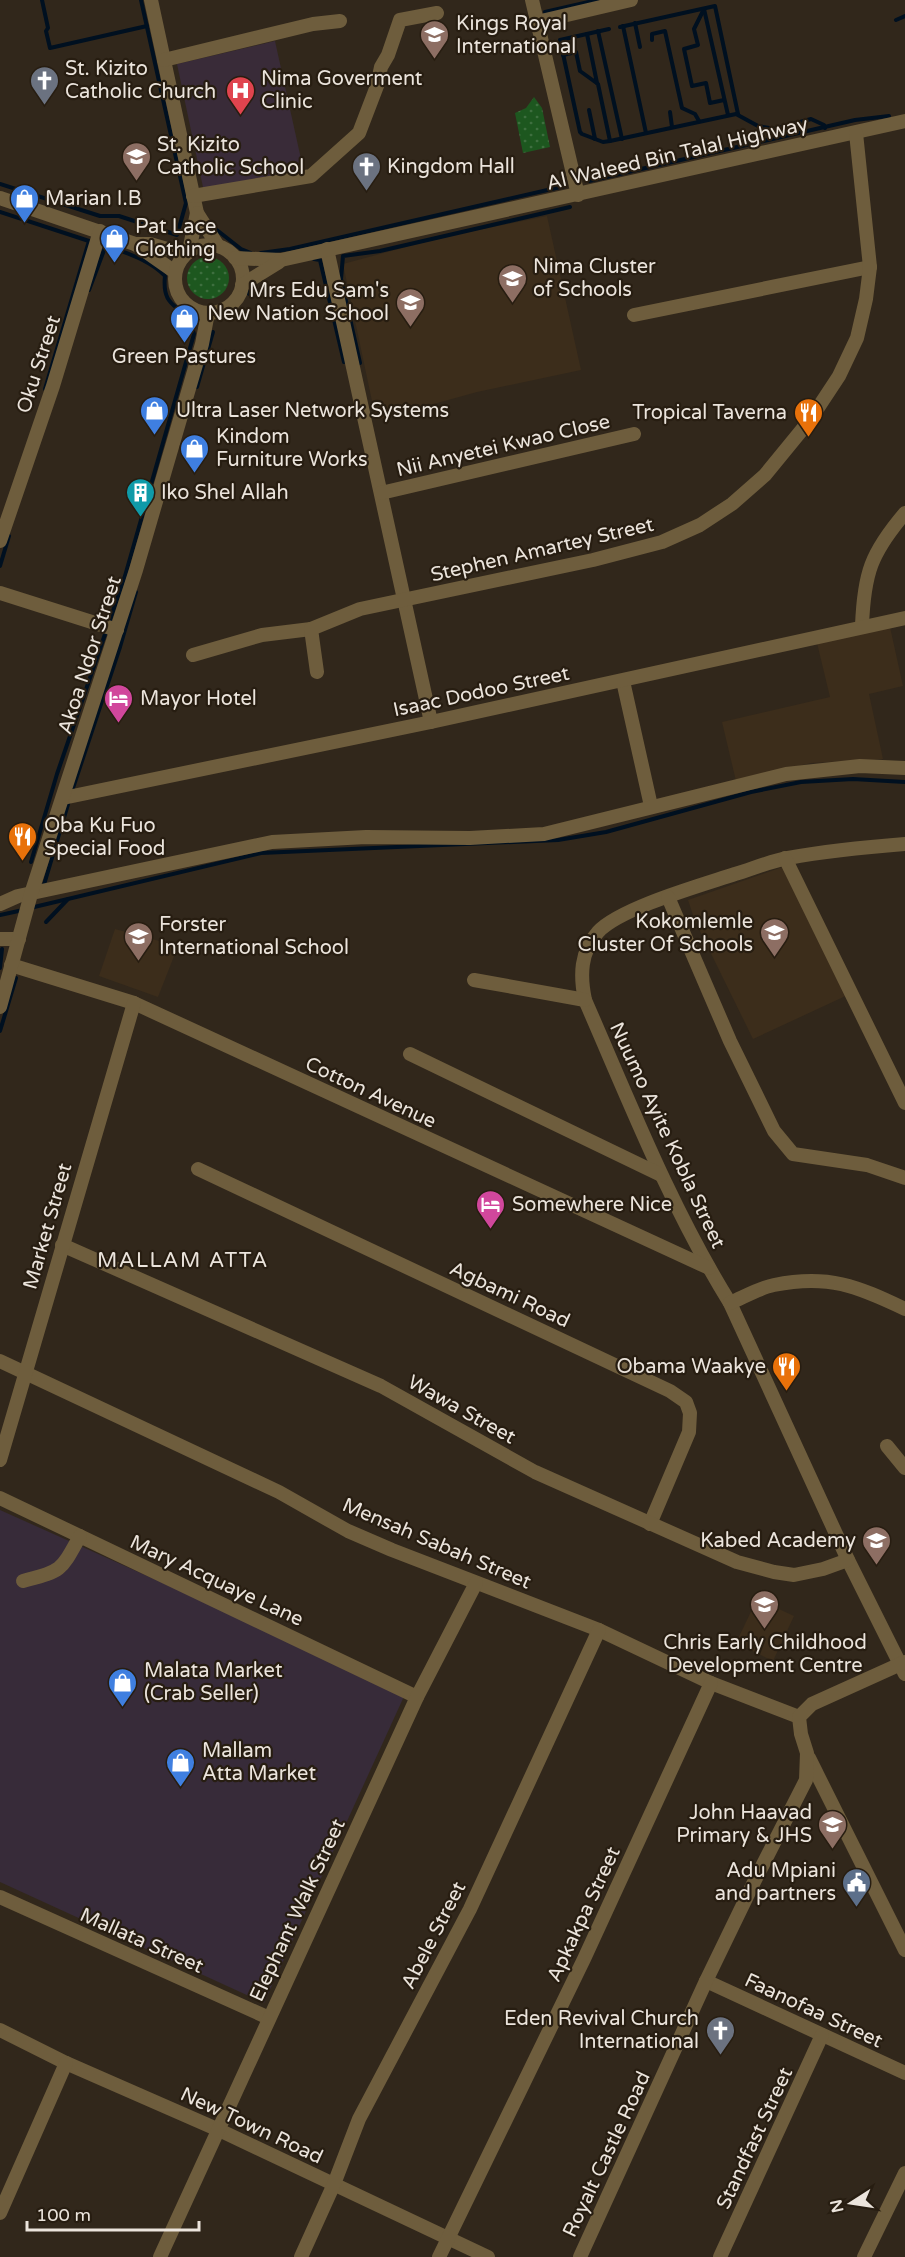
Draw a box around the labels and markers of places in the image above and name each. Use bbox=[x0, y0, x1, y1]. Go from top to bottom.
place label: Kings Royal International bbox=[456, 12, 576, 59]
school or university icon: Kings Royal International bbox=[419, 18, 451, 60]
place label: St. Kizito Catholic Church bbox=[65, 57, 216, 104]
church icon: St. Kizito Catholic Church bbox=[28, 64, 60, 106]
place label: Nima Goverment Clinic bbox=[261, 67, 423, 114]
hospital icon: Nima Goverment Clinic bbox=[224, 74, 256, 116]
place label: St. Kizito Catholic School bbox=[157, 133, 304, 180]
school or university icon: St. Kizito Catholic School bbox=[120, 140, 152, 182]
church icon: Kingdom Hall bbox=[350, 150, 382, 192]
place label: Kingdom Hall bbox=[387, 155, 515, 179]
shop icon: Marian I.B bbox=[8, 182, 40, 224]
place label: Marian I.B bbox=[45, 187, 142, 211]
place label: Pat Lace Clothing bbox=[135, 215, 216, 262]
shop icon: Pat Lace Clothing bbox=[98, 222, 130, 264]
place label: Nima Cluster of Schools bbox=[533, 255, 656, 302]
school or university icon: Nima Cluster of Schools bbox=[496, 262, 528, 304]
place label: Mrs Edu Sam's New Nation School bbox=[207, 279, 389, 326]
school or university icon: Mrs Edu Sam's New Nation School bbox=[394, 286, 426, 328]
shop icon: Green Pastures bbox=[168, 302, 200, 344]
place label: Green Pastures bbox=[112, 345, 256, 369]
shop icon: Ultra Laser Network Systems bbox=[139, 394, 171, 436]
restaurant icon: Tropical Taverna bbox=[792, 396, 824, 438]
place label: Ultra Laser Network Systems bbox=[176, 399, 449, 423]
place label: Tropical Taverna bbox=[632, 401, 787, 425]
place label: Kindom Furniture Works bbox=[216, 425, 368, 472]
shop icon: Kindom Furniture Works bbox=[179, 432, 211, 474]
building icon: Iko Shel Allah bbox=[124, 476, 156, 518]
place label: Iko Shel Allah bbox=[161, 481, 289, 505]
hotel icon: Mayor Hotel bbox=[103, 682, 135, 724]
place label: Mayor Hotel bbox=[140, 687, 257, 711]
place label: Oba Ku Fuo Special Food bbox=[44, 814, 165, 861]
restaurant icon: Oba Ku Fuo Special Food bbox=[7, 820, 39, 862]
place label: Kokomlemle Cluster Of Schools bbox=[578, 910, 753, 957]
place label: Forster International School bbox=[159, 913, 349, 960]
school or university icon: Kokomlemle Cluster Of Schools bbox=[758, 916, 790, 958]
school or university icon: Forster International School bbox=[122, 920, 154, 962]
hotel icon: Somewhere Nice bbox=[475, 1188, 507, 1230]
place label: Somewhere Nice bbox=[512, 1193, 672, 1217]
restaurant icon: Obama Waakye bbox=[771, 1350, 803, 1392]
place label: Obama Waakye bbox=[617, 1355, 766, 1379]
school or university icon: Kabed Academy bbox=[861, 1524, 893, 1566]
place label: Kabed Academy bbox=[700, 1529, 856, 1553]
school or university icon: Chris Early Childhood Development Centre bbox=[749, 1588, 781, 1630]
place label: Chris Early Childhood Development Centre bbox=[663, 1631, 867, 1678]
place label: Malata Market (Crab Seller) bbox=[144, 1659, 283, 1706]
shop icon: Malata Market (Crab Seller) bbox=[107, 1666, 139, 1708]
place label: Mallam Atta Market bbox=[202, 1739, 316, 1786]
shop icon: Mallam Atta Market bbox=[165, 1746, 197, 1788]
place label: John Haavad Primary & JHS bbox=[676, 1801, 812, 1848]
school or university icon: John Haavad Primary & JHS bbox=[817, 1808, 849, 1850]
place label: Adu Mpiani and partners bbox=[715, 1859, 836, 1906]
public building icon: Adu Mpiani and partners bbox=[841, 1866, 873, 1908]
place label: Eden Revival Church International bbox=[504, 2007, 699, 2054]
church icon: Eden Revival Church International bbox=[704, 2014, 736, 2056]

